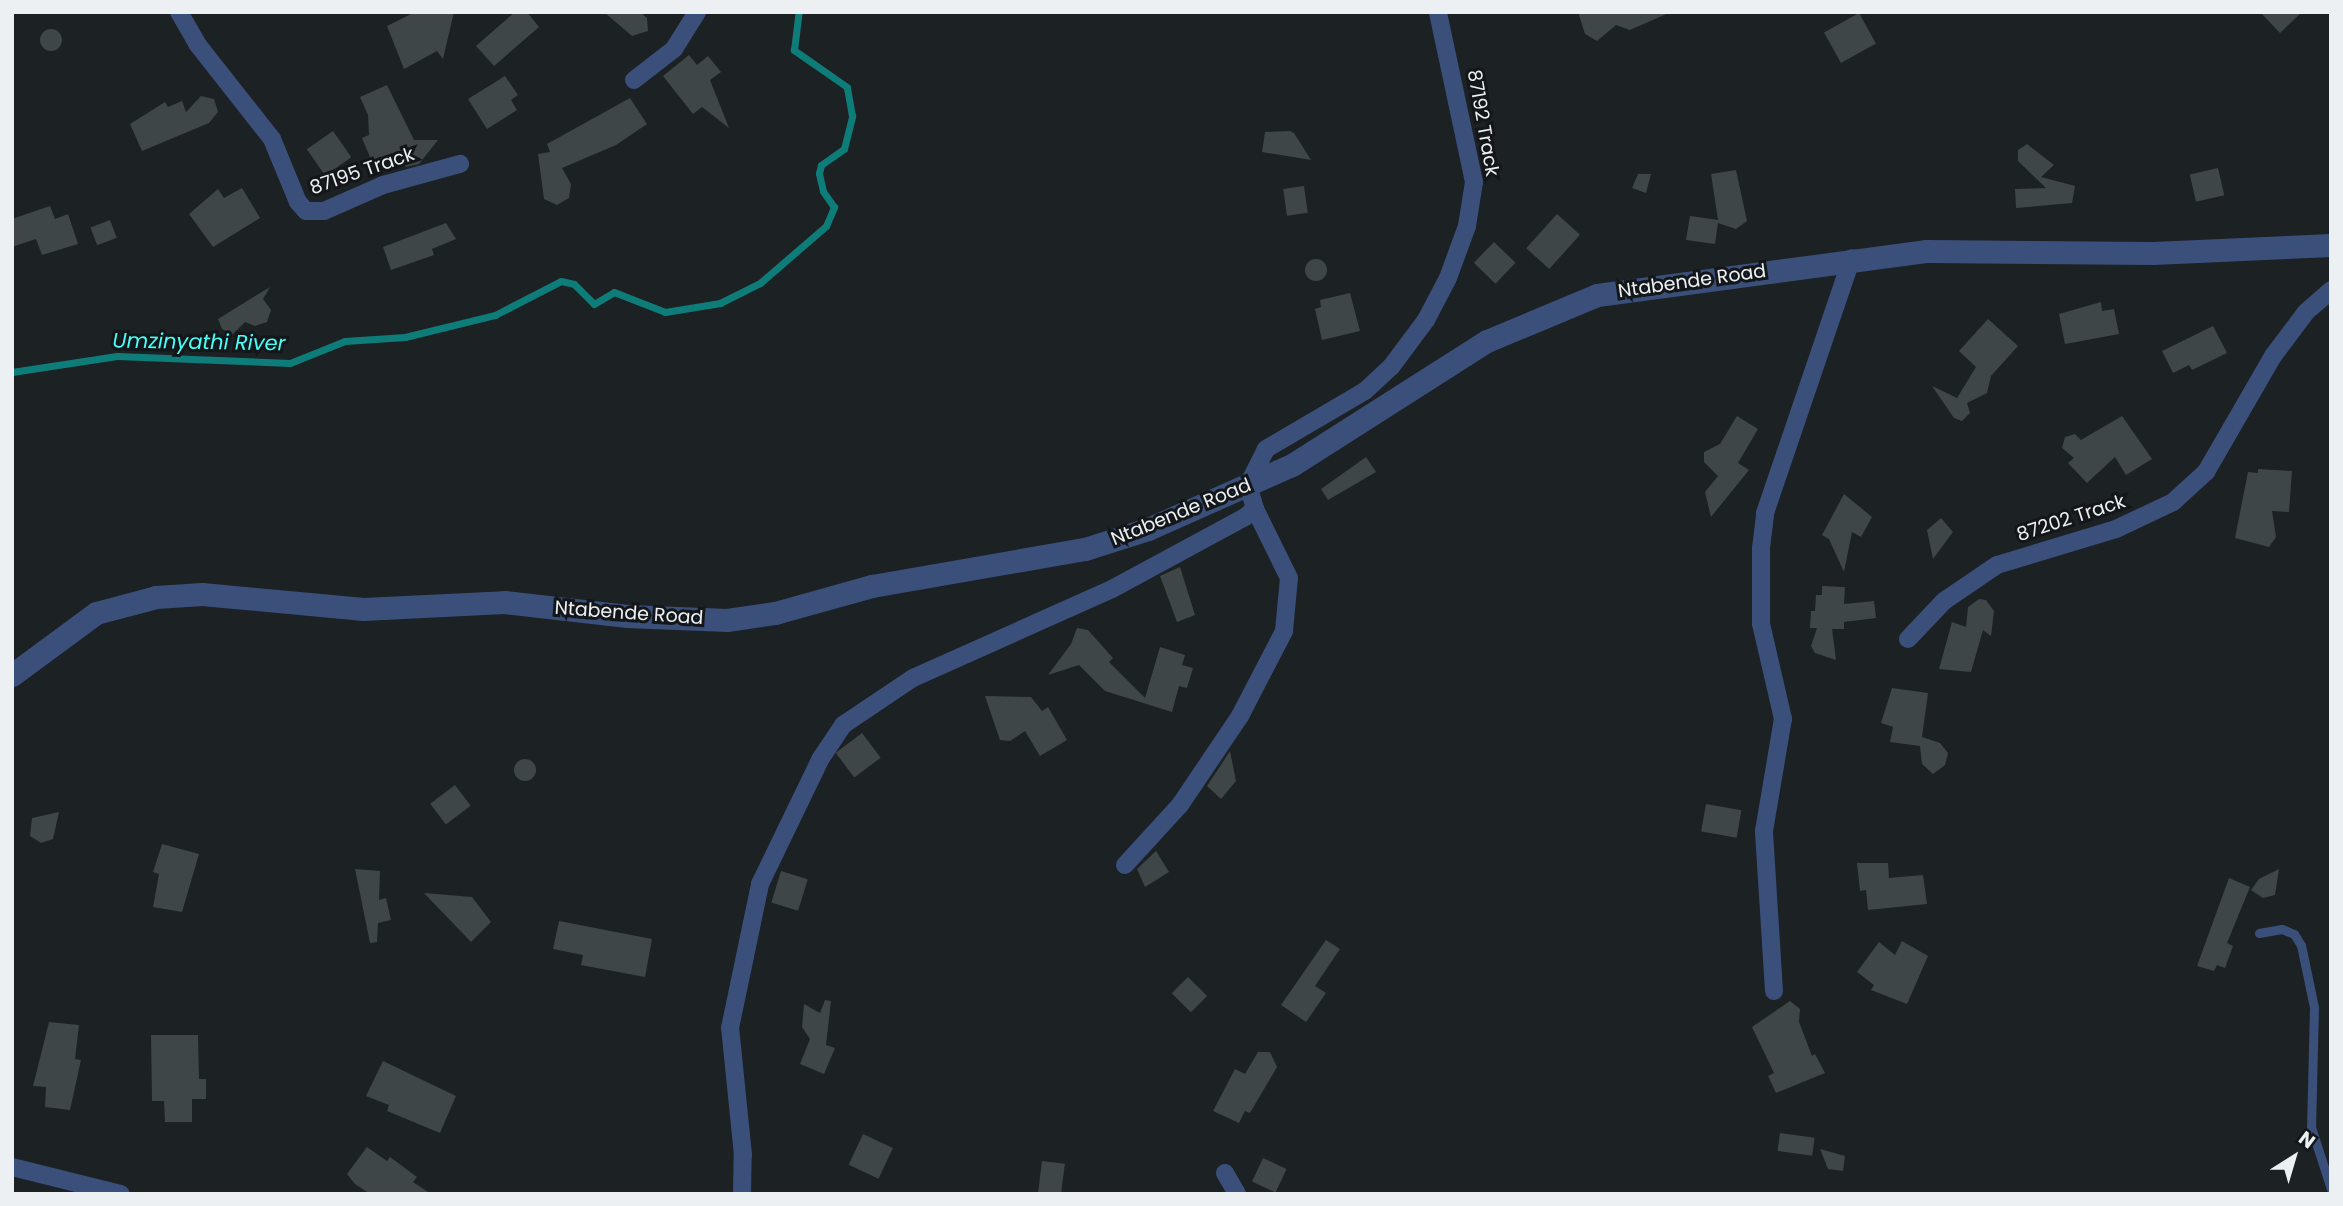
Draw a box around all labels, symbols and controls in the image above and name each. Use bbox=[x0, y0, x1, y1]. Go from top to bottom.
street label: 87192 Track bbox=[1462, 68, 1504, 178]
street label: 87195 Track bbox=[307, 142, 417, 200]
street label: Ntabende Road bbox=[1617, 259, 1767, 303]
water label: Umzinyathi River bbox=[112, 328, 286, 356]
street label: Ntabende Road bbox=[1108, 474, 1254, 550]
street label: 87202 Track bbox=[2014, 490, 2128, 546]
street label: Ntabende Road bbox=[554, 596, 704, 630]
north arrow bbox=[2259, 1122, 2329, 1192]
text: N bbox=[2293, 1125, 2321, 1155]

